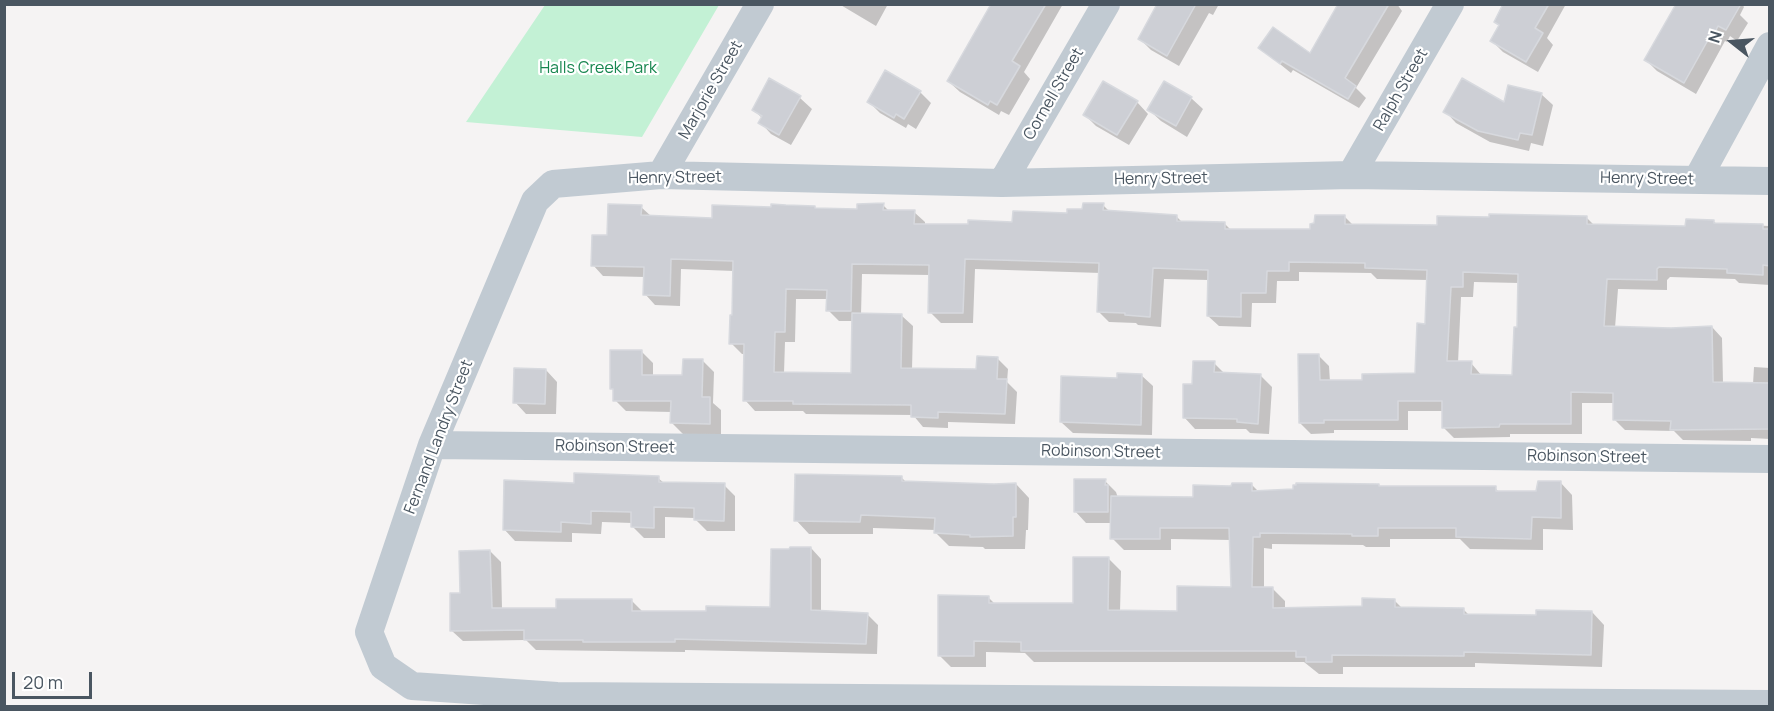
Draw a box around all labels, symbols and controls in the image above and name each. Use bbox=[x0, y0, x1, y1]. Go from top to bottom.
north arrow bbox=[1702, 12, 1762, 72]
text: N bbox=[1703, 28, 1727, 45]
street label: Marjorie Street bbox=[675, 37, 747, 143]
street label: Cornell Street bbox=[1020, 45, 1088, 143]
street label: Ralph Street bbox=[1370, 45, 1432, 135]
park label: Halls Creek Park bbox=[539, 59, 657, 79]
street label: Henry Street bbox=[628, 168, 722, 188]
street label: Henry Street bbox=[1114, 169, 1208, 189]
street label: Henry Street bbox=[1600, 169, 1694, 189]
street label: Fernand Landry Street bbox=[401, 357, 477, 517]
street label: Robinson Street bbox=[555, 436, 675, 458]
street label: Robinson Street bbox=[1041, 441, 1161, 463]
street label: Robinson Street bbox=[1527, 446, 1647, 468]
scale bar bbox=[15, 660, 94, 698]
text: 20 m bbox=[23, 670, 63, 694]

